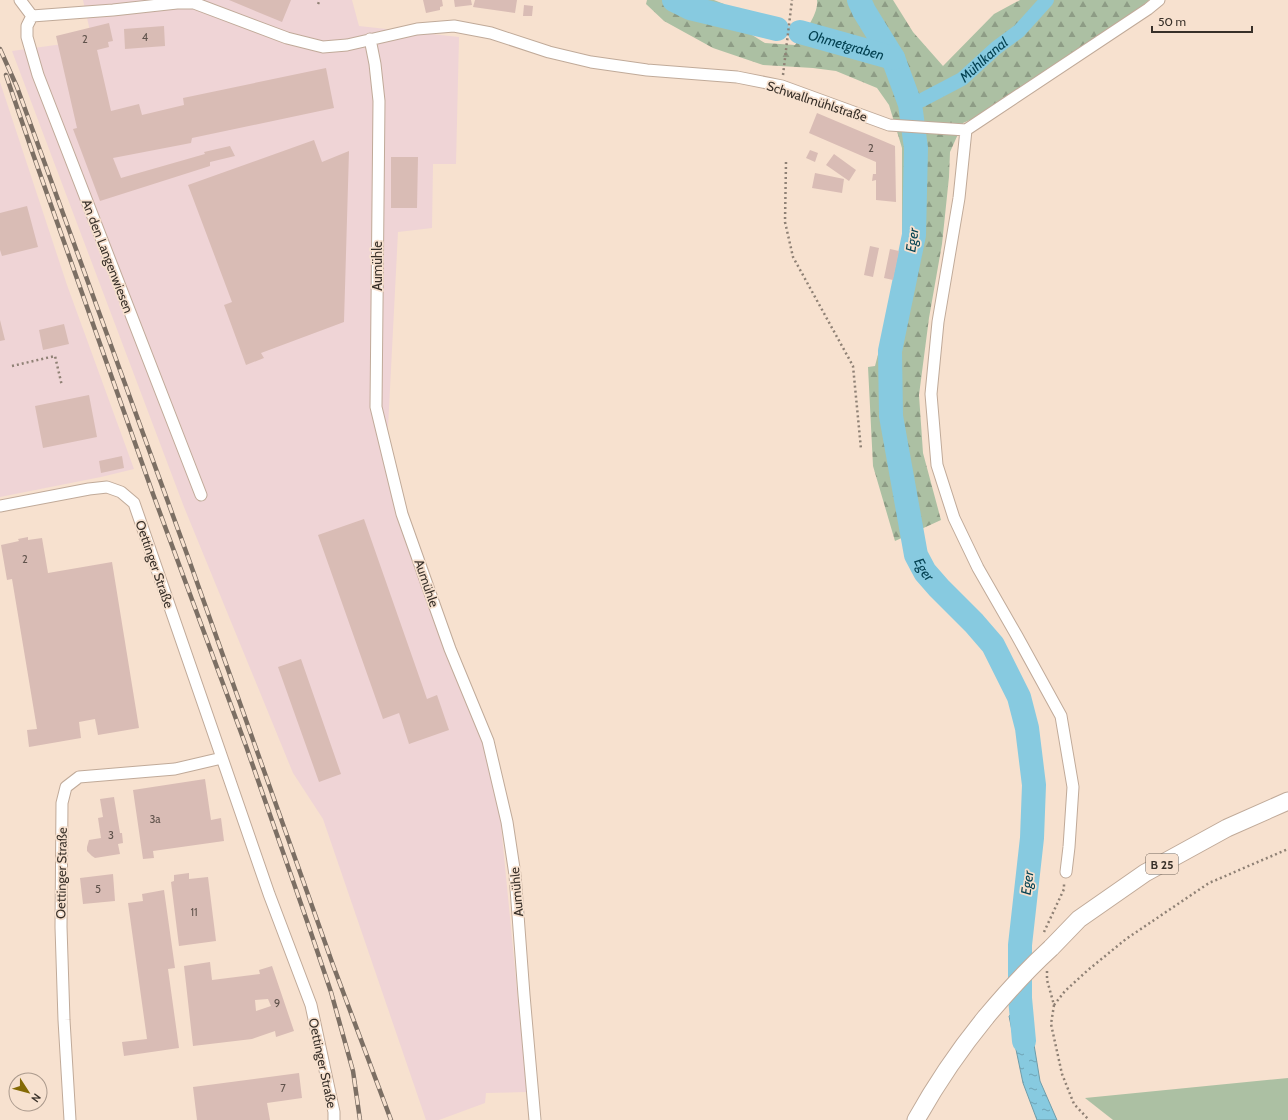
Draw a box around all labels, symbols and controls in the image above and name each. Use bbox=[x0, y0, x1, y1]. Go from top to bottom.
scale bar bbox=[1152, 8, 1252, 34]
text: 50 m bbox=[1158, 14, 1186, 29]
water label: Ohmetgraben bbox=[806, 26, 886, 64]
house number: 4 bbox=[142, 30, 149, 44]
house number: 2 bbox=[82, 32, 88, 46]
water label: Mühlkanal bbox=[955, 33, 1012, 87]
street label: Schwallmühlstraße bbox=[765, 77, 870, 125]
house number: 2 bbox=[868, 141, 874, 155]
street label: An den Langenwiesen bbox=[79, 197, 137, 315]
water label: Eger bbox=[901, 226, 923, 253]
street label: Aumühle bbox=[369, 241, 385, 291]
street label: Oettinger Straße bbox=[133, 518, 178, 610]
house number: 2 bbox=[22, 552, 28, 566]
water label: Eger bbox=[910, 555, 938, 586]
street label: Aumühle bbox=[411, 557, 443, 609]
house number: 3a bbox=[149, 812, 161, 826]
street label: Oettinger Straße bbox=[52, 827, 70, 919]
house number: 3 bbox=[108, 828, 114, 842]
road number: B 25 bbox=[1146, 854, 1178, 874]
street label: Aumühle bbox=[506, 866, 526, 917]
water label: Eger bbox=[1017, 869, 1037, 896]
house number: 5 bbox=[95, 882, 101, 896]
house number: 11 bbox=[190, 905, 198, 919]
house number: 9 bbox=[274, 996, 280, 1010]
street label: Oettinger Straße bbox=[306, 1017, 340, 1110]
north arrow bbox=[8, 1072, 48, 1112]
house number: 7 bbox=[280, 1081, 286, 1095]
text: N bbox=[28, 1091, 44, 1105]

